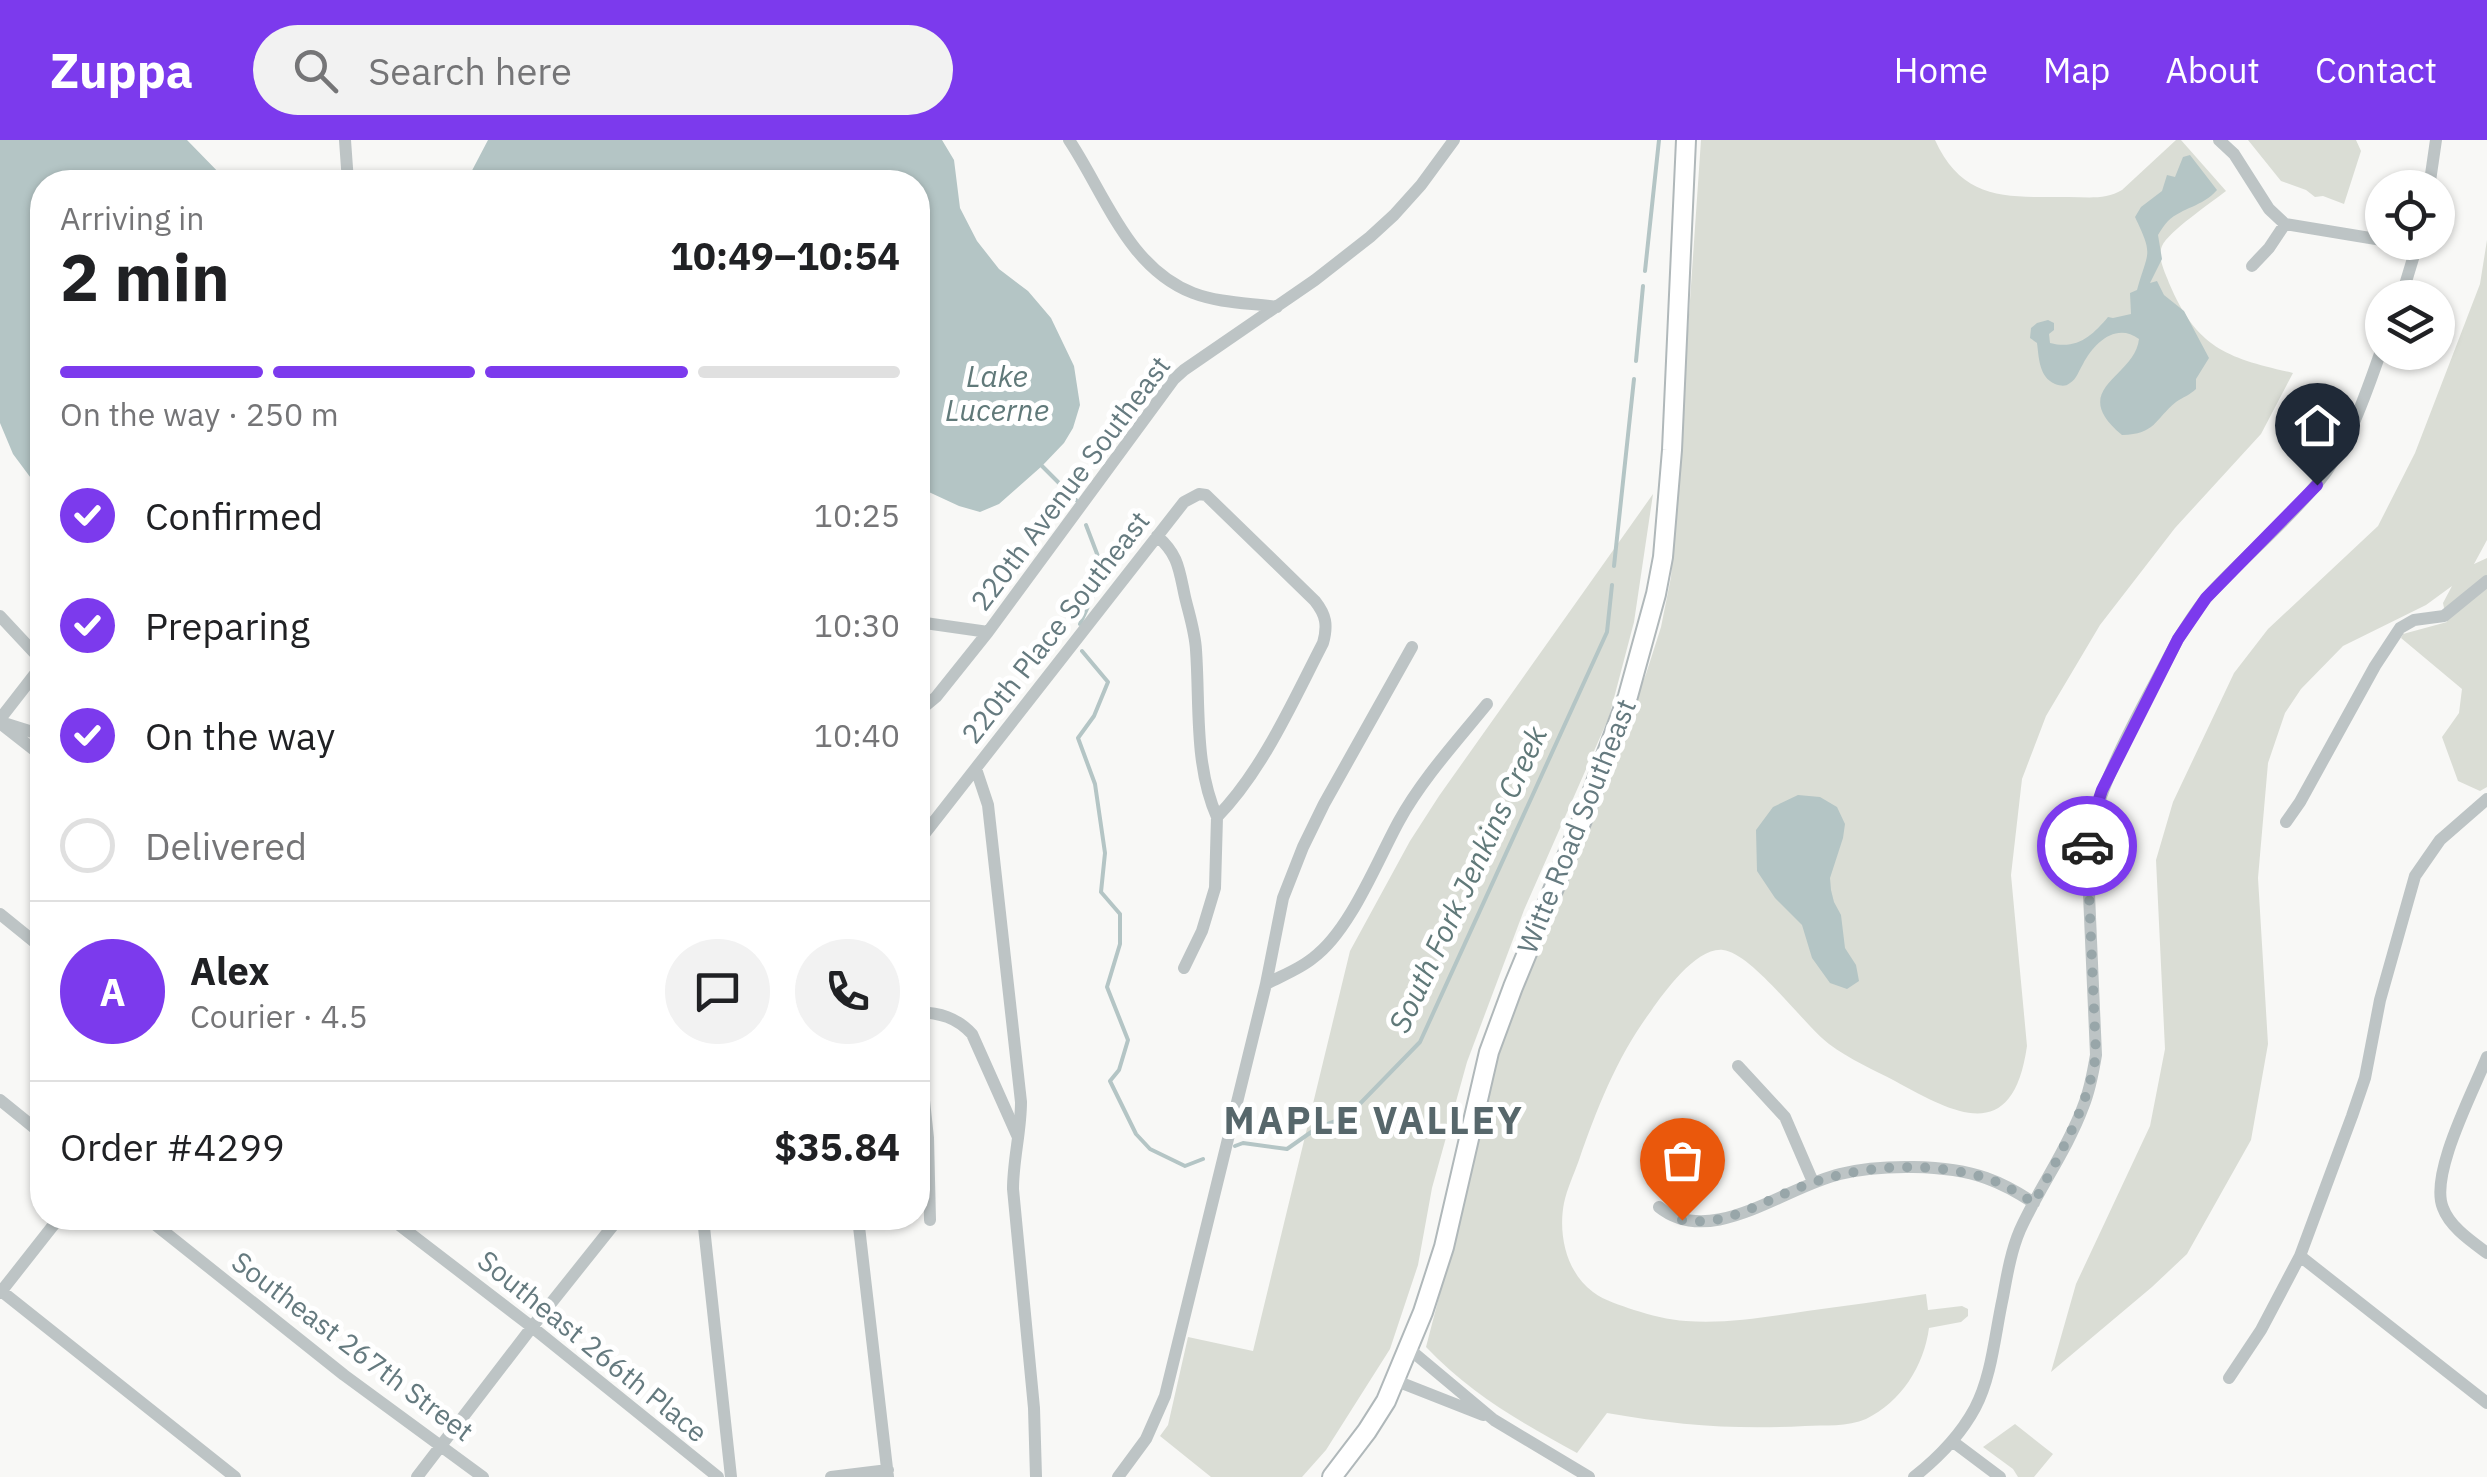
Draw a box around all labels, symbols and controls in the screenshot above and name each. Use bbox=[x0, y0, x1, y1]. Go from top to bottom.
search box bbox=[253, 25, 953, 115]
text: Zuppa bbox=[50, 39, 193, 101]
icon: search bbox=[288, 43, 343, 98]
text: Search here bbox=[368, 46, 572, 95]
text: Home bbox=[1894, 47, 1988, 93]
text: Map bbox=[2043, 47, 2110, 93]
text: About bbox=[2165, 47, 2260, 93]
text: Contact bbox=[2315, 47, 2437, 93]
map controls bbox=[2365, 170, 2455, 370]
button: locate bbox=[2365, 170, 2455, 260]
text: Arriving in bbox=[60, 197, 205, 239]
text: 10:49–10:54 bbox=[670, 231, 900, 280]
text: 2 min bbox=[60, 234, 230, 319]
button: layers bbox=[2365, 280, 2455, 370]
street label: 220th Avenue Southeast bbox=[962, 348, 1178, 618]
water label: Lake Lucerne bbox=[945, 356, 1049, 429]
pin bbox=[2275, 383, 2360, 486]
text: On the way · 250 m bbox=[60, 393, 339, 435]
icon: home bbox=[2290, 398, 2345, 453]
icon: check bbox=[60, 488, 115, 543]
text: Confirmed bbox=[145, 491, 323, 540]
text: 10:25 bbox=[814, 494, 900, 536]
street label: 220th Place Southeast bbox=[953, 503, 1157, 751]
icon: check bbox=[60, 598, 115, 653]
text: Preparing bbox=[145, 601, 310, 650]
text: 10:30 bbox=[814, 604, 900, 646]
street label: Witte Road Southeast bbox=[1508, 693, 1644, 959]
icon: check bbox=[60, 708, 115, 763]
text: On the way bbox=[145, 711, 335, 760]
text: 10:40 bbox=[814, 714, 900, 756]
water label: South Fork Jenkins Creek bbox=[1379, 719, 1555, 1038]
courier bbox=[2037, 796, 2137, 896]
icon: car bbox=[2060, 819, 2115, 874]
text: Delivered bbox=[145, 821, 307, 870]
button: chat bbox=[665, 939, 770, 1044]
button: phone bbox=[795, 939, 900, 1044]
text: Alex bbox=[190, 946, 270, 995]
text: A bbox=[99, 967, 126, 1016]
text: Courier · 4.5 bbox=[190, 995, 368, 1037]
district label: MAPLE VALLEY bbox=[1224, 1095, 1524, 1144]
pin bbox=[1640, 1118, 1725, 1221]
text: Order #4299 bbox=[60, 1122, 285, 1171]
text: $35.84 bbox=[774, 1122, 900, 1171]
icon: bag bbox=[1655, 1133, 1710, 1188]
street label: Southeast 266th Place bbox=[470, 1242, 716, 1450]
street label: Southeast 267th Street bbox=[225, 1243, 481, 1449]

